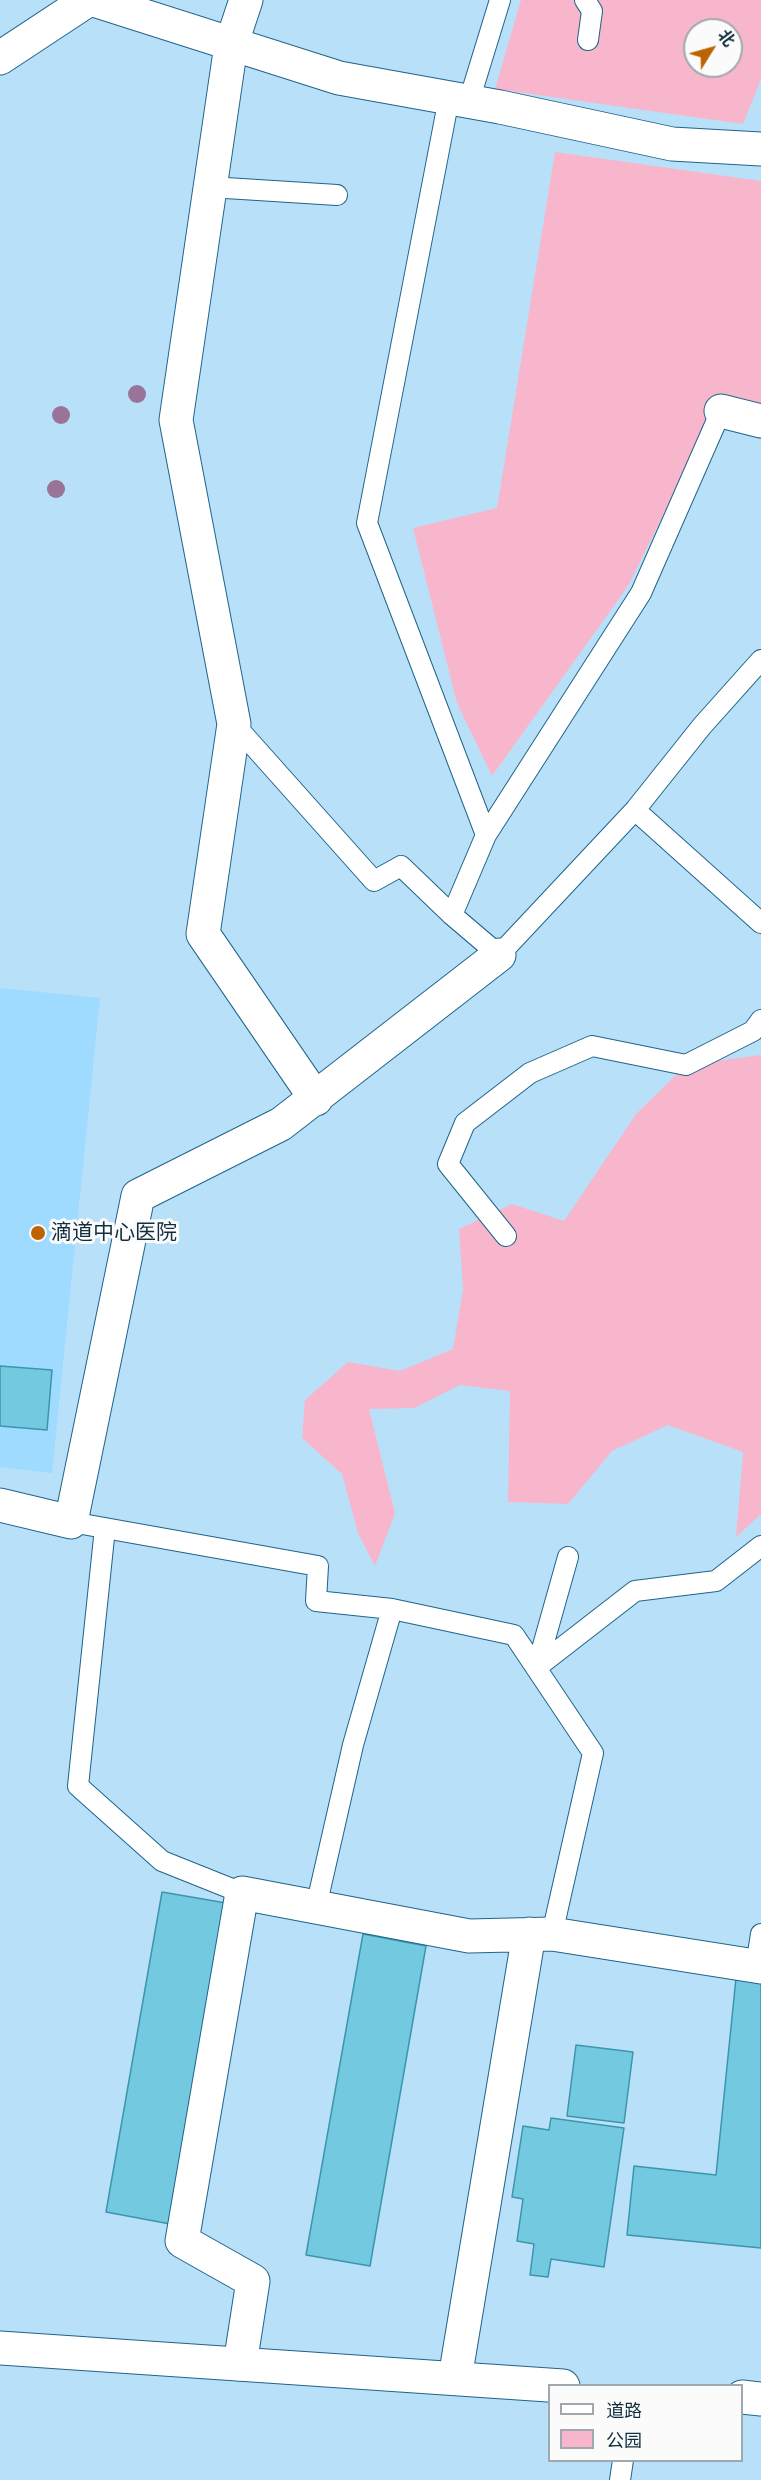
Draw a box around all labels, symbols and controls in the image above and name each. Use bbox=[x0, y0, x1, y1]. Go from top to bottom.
north arrow bbox=[683, 18, 743, 78]
text: 北 bbox=[715, 27, 738, 50]
place label: 滴道中心医院 bbox=[51, 1220, 177, 1246]
marker: 滴道中心医院 bbox=[29, 1224, 47, 1242]
legend bbox=[548, 2384, 743, 2462]
text: 道路 bbox=[606, 2401, 642, 2421]
text: 公园 bbox=[606, 2431, 642, 2451]

